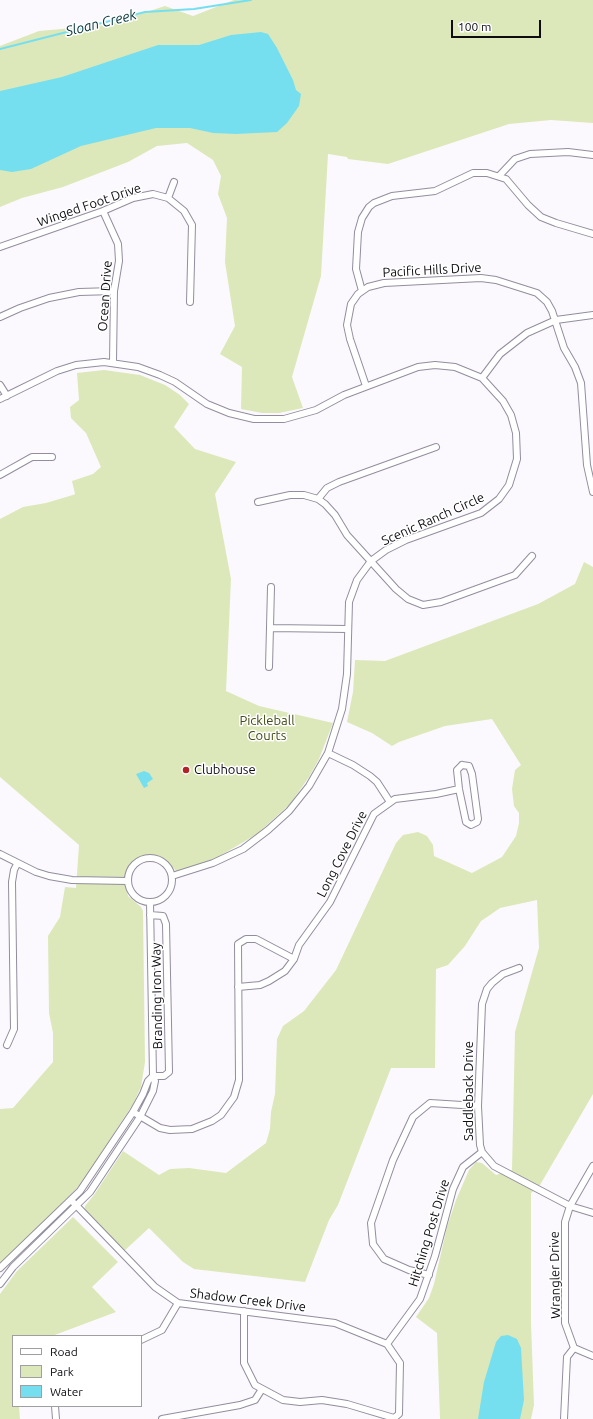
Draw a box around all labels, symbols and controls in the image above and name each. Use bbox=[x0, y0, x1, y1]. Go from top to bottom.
water label: Sloan Creek bbox=[64, 6, 138, 40]
scale bar bbox=[453, 12, 543, 38]
text: 100 m bbox=[458, 20, 491, 33]
street label: Winged Foot Drive bbox=[35, 180, 143, 230]
street label: Ocean Drive bbox=[95, 260, 115, 332]
street label: Pacific Hills Drive bbox=[382, 260, 482, 280]
street label: Scenic Ranch Circle bbox=[379, 489, 487, 549]
park label: Pickleball Courts bbox=[239, 713, 295, 744]
place label: Clubhouse bbox=[194, 762, 256, 778]
marker: Clubhouse bbox=[181, 765, 191, 775]
street label: Long Cove Drive bbox=[314, 808, 370, 900]
street label: Branding Iron Way bbox=[148, 942, 166, 1050]
street label: Saddleback Drive bbox=[461, 1041, 477, 1141]
street label: Hitching Post Drive bbox=[405, 1177, 453, 1289]
street label: Wrangler Drive bbox=[546, 1231, 564, 1319]
street label: Shadow Creek Drive bbox=[189, 1285, 307, 1315]
legend bbox=[12, 1335, 142, 1407]
text: Road bbox=[50, 1345, 78, 1358]
text: Park bbox=[50, 1365, 74, 1378]
text: Water bbox=[50, 1385, 83, 1398]

